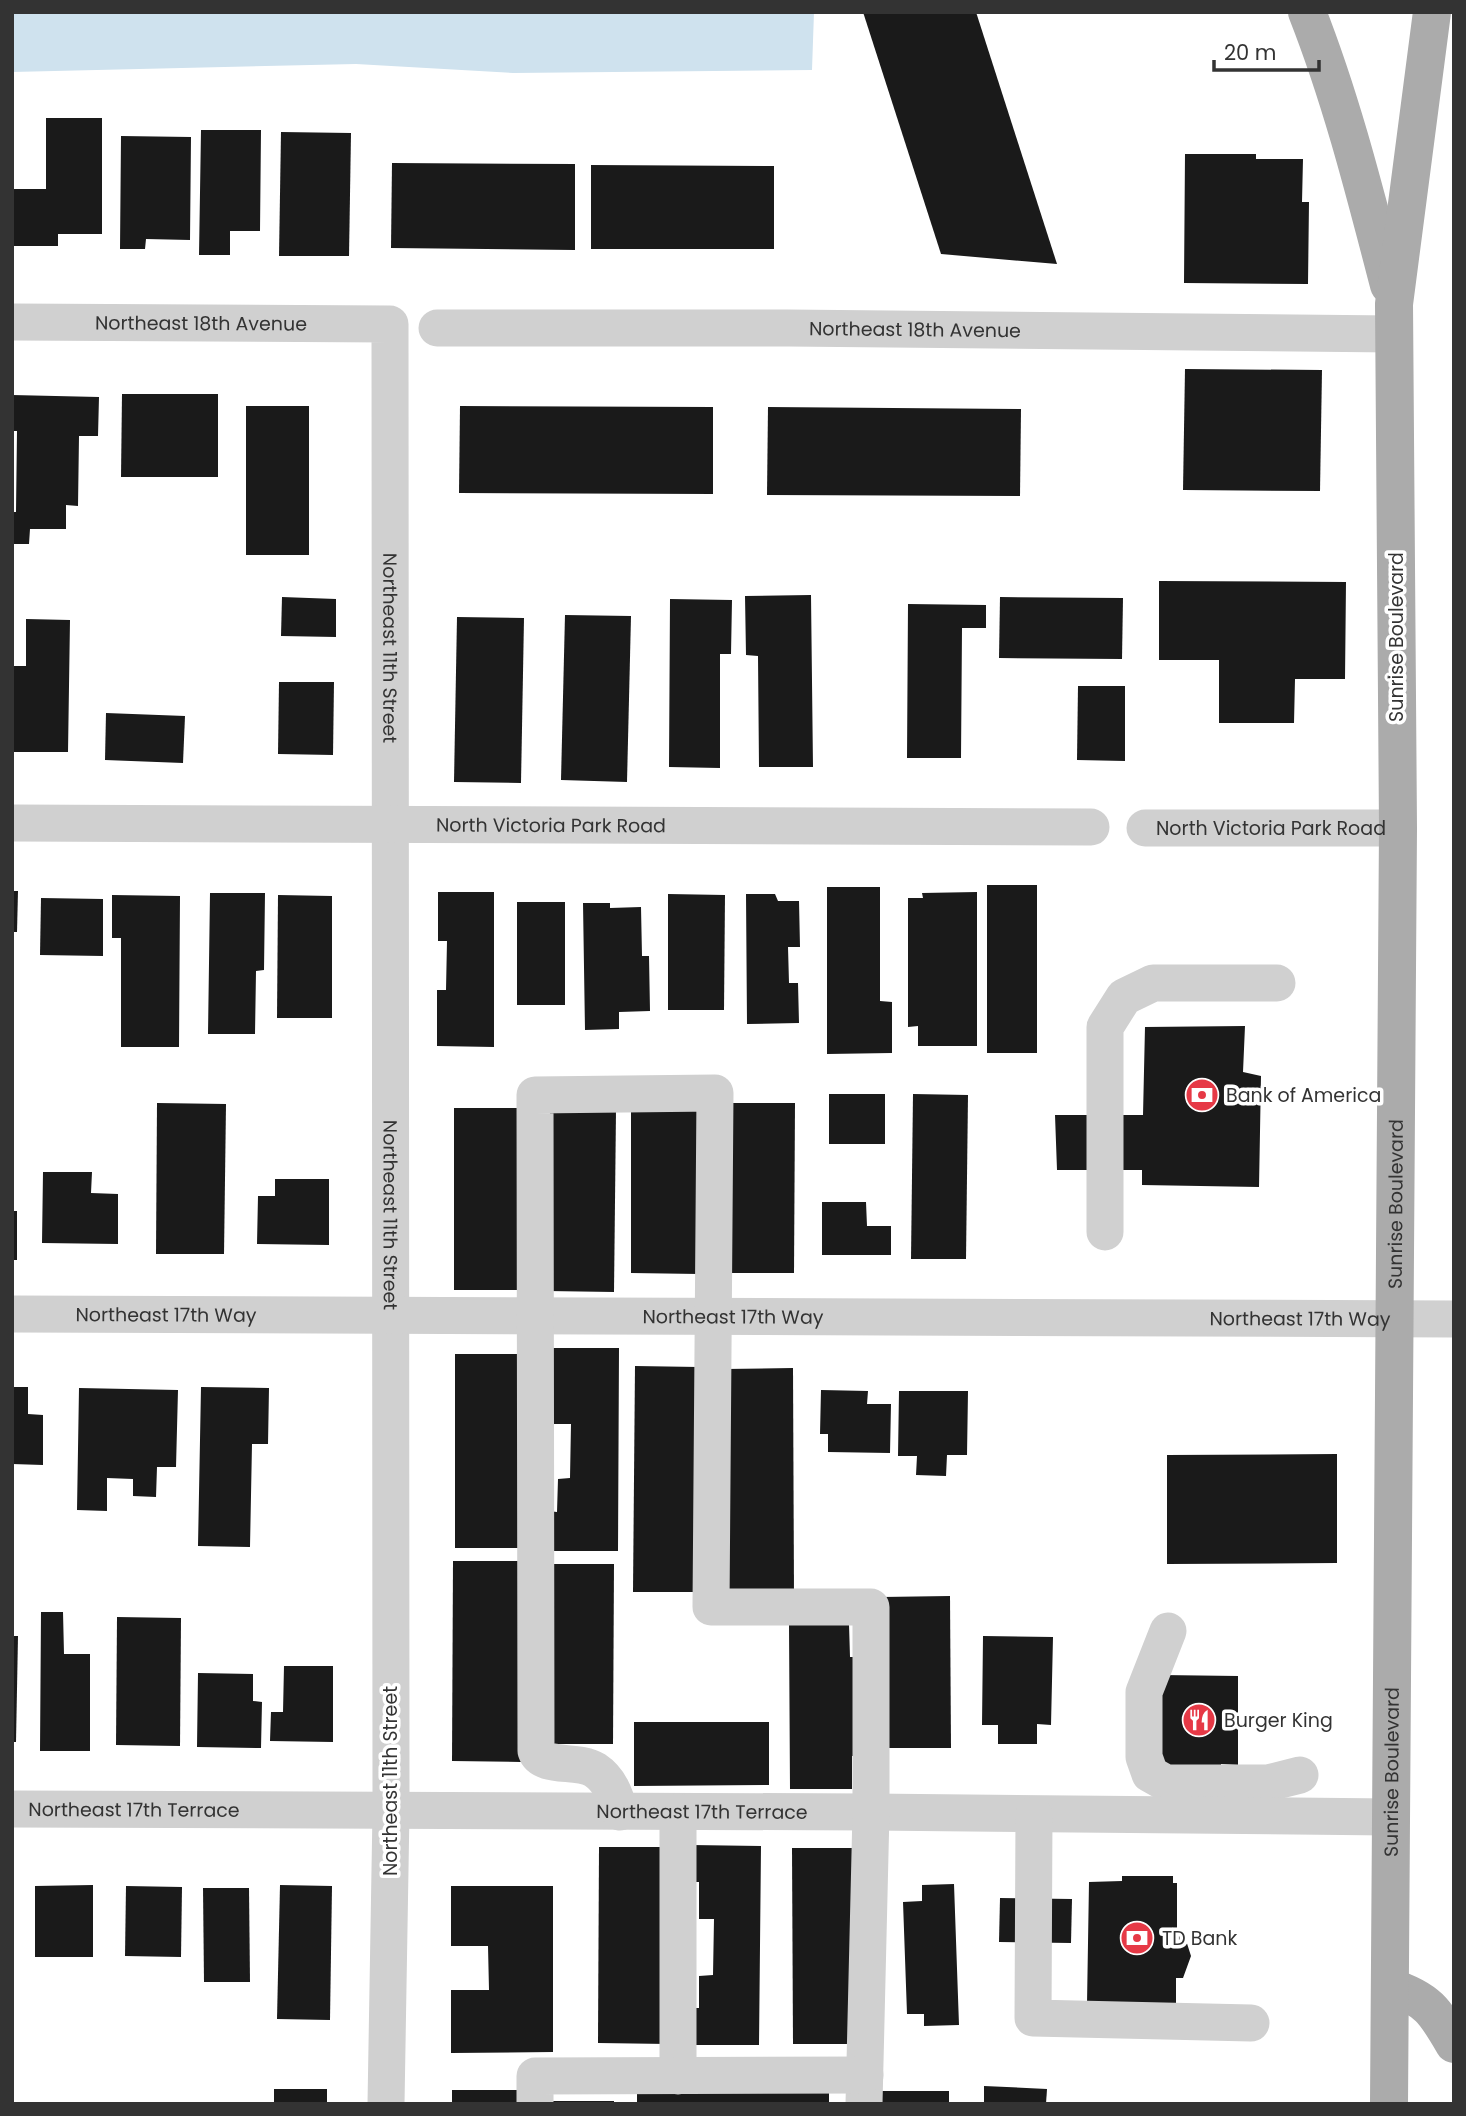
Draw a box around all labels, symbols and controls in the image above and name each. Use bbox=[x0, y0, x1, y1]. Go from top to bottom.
scale bar bbox=[1214, 28, 1319, 72]
text: 20 m bbox=[1224, 38, 1277, 67]
street label: Northeast 18th Avenue bbox=[95, 309, 307, 338]
street label: Northeast 18th Avenue bbox=[809, 315, 1021, 344]
street label: Sunrise Boulevard bbox=[1383, 552, 1410, 722]
street label: Northeast 11th Street bbox=[376, 553, 403, 743]
street label: North Victoria Park Road bbox=[436, 812, 666, 839]
street label: North Victoria Park Road bbox=[1156, 815, 1386, 842]
bank icon: Bank of America bbox=[1183, 1076, 1221, 1114]
place label: Bank of America bbox=[1226, 1082, 1381, 1109]
street label: Sunrise Boulevard bbox=[1382, 1119, 1410, 1289]
street label: Northeast 11th Street bbox=[377, 1120, 404, 1310]
street label: Northeast 17th Way bbox=[75, 1301, 257, 1329]
street label: Northeast 17th Way bbox=[642, 1303, 824, 1331]
street label: Northeast 17th Way bbox=[1209, 1305, 1391, 1333]
street label: Northeast 11th Street bbox=[377, 1686, 404, 1876]
street label: Sunrise Boulevard bbox=[1378, 1687, 1406, 1857]
restaurant icon: Burger King bbox=[1180, 1701, 1218, 1739]
place label: Burger King bbox=[1224, 1707, 1333, 1734]
street label: Northeast 17th Terrace bbox=[28, 1796, 240, 1824]
street label: Northeast 17th Terrace bbox=[596, 1798, 808, 1826]
bank icon: TD Bank bbox=[1118, 1919, 1156, 1957]
place label: TD Bank bbox=[1162, 1925, 1237, 1952]

